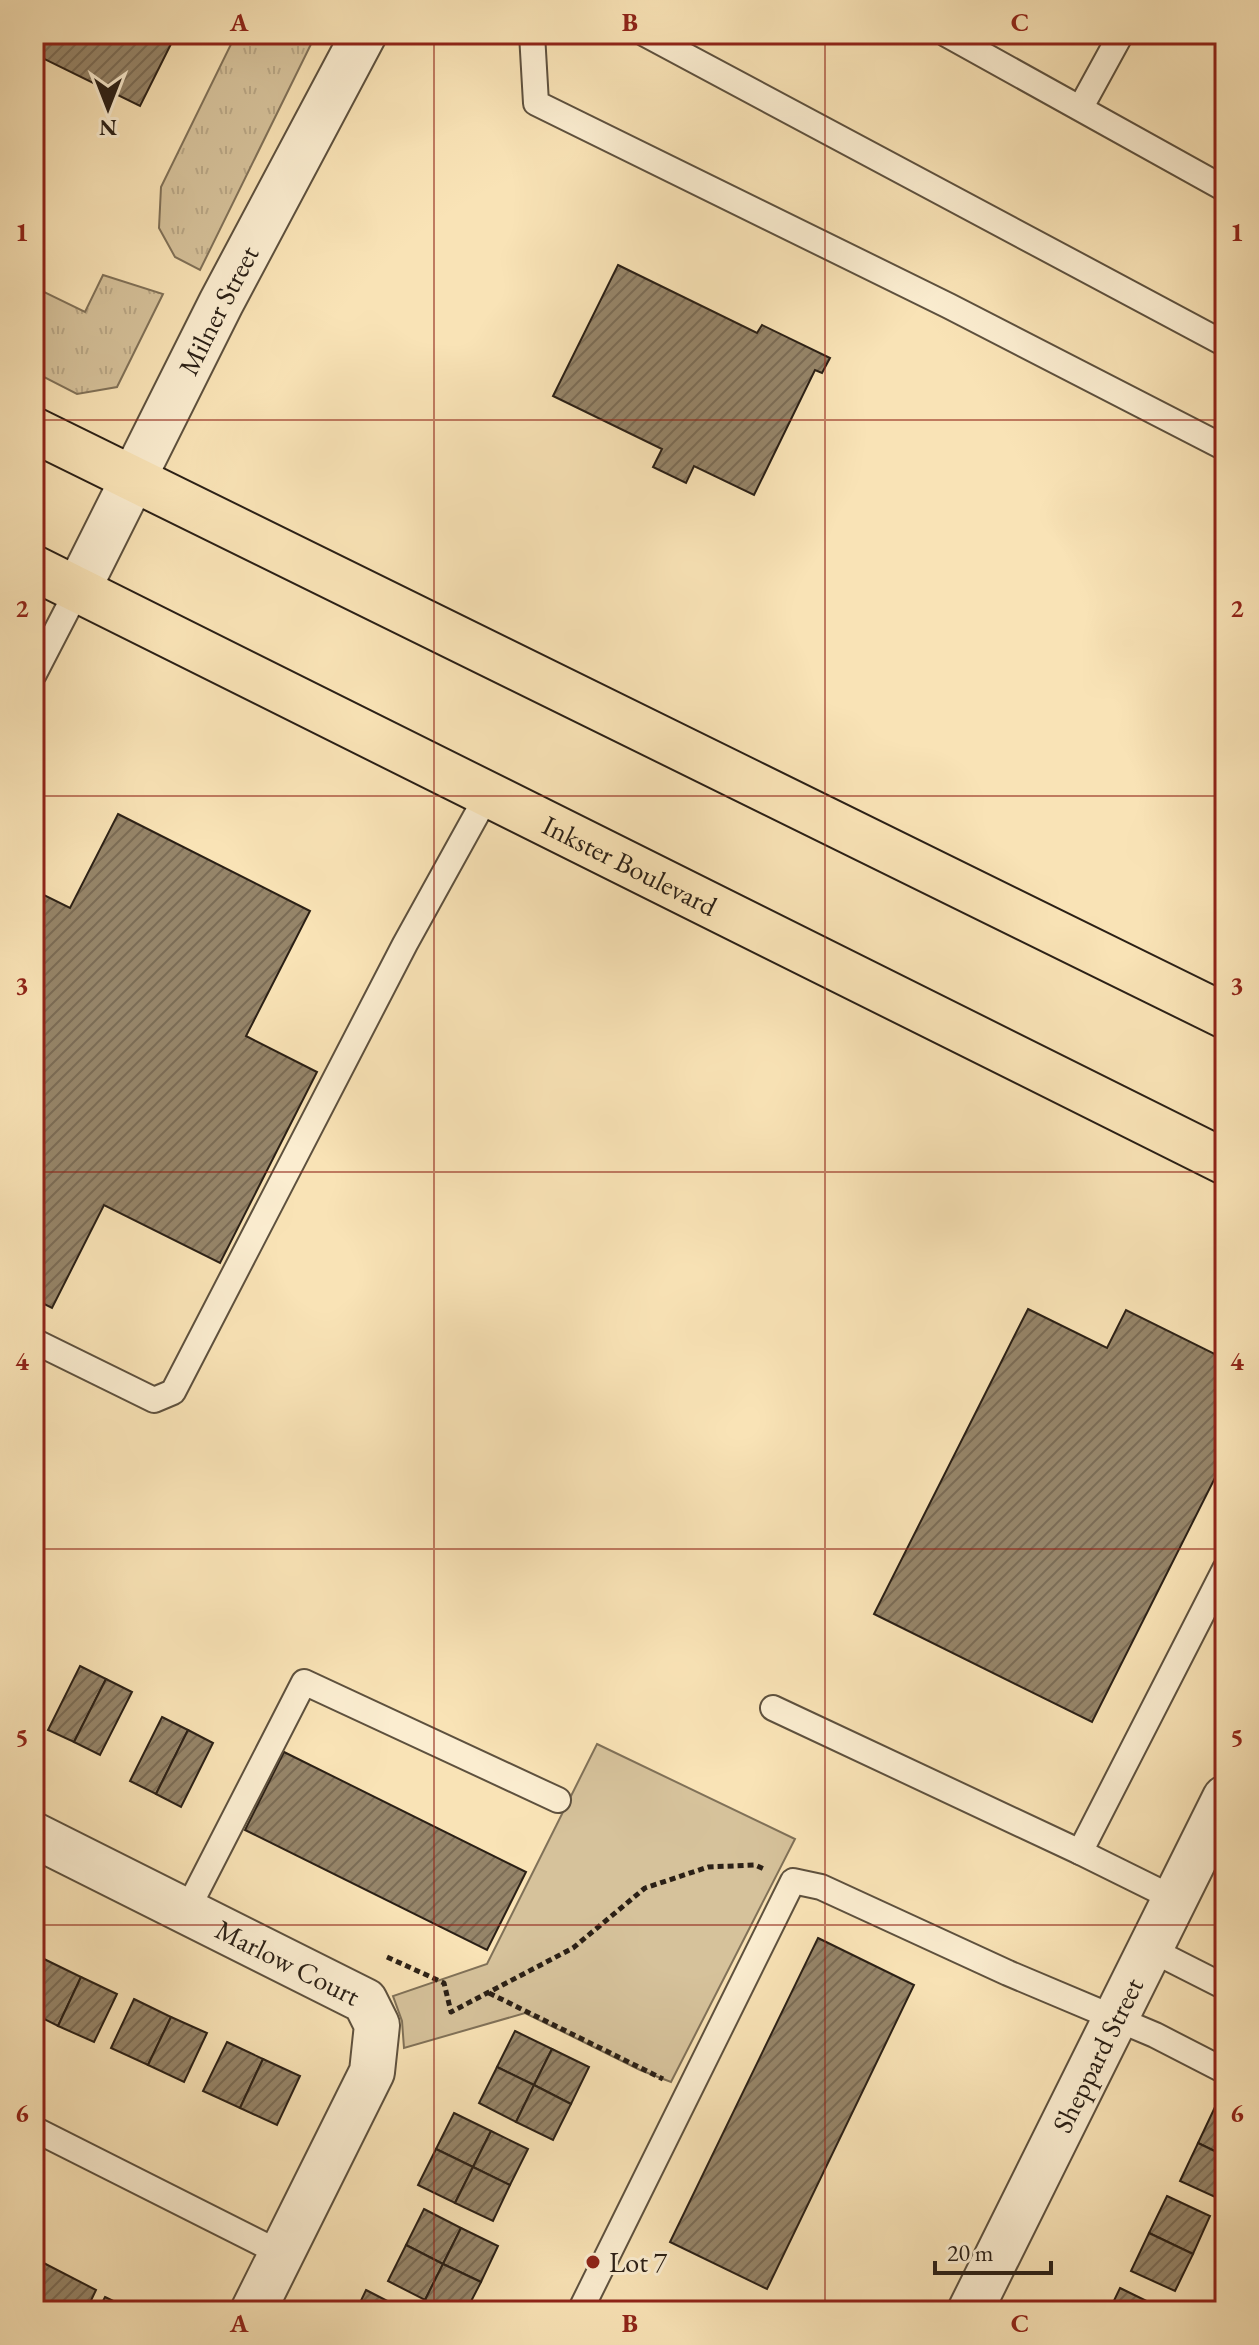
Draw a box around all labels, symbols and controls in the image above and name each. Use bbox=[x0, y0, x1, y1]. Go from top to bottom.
text: A bbox=[229, 5, 249, 39]
text: B bbox=[622, 5, 638, 39]
text: C bbox=[1011, 5, 1029, 39]
north arrow bbox=[68, 68, 148, 148]
text: N bbox=[99, 113, 117, 142]
text: 1 bbox=[15, 215, 29, 249]
text: 1 bbox=[1230, 215, 1244, 249]
street label: Milner Street bbox=[170, 239, 266, 381]
text: 2 bbox=[15, 591, 29, 625]
text: 2 bbox=[1230, 591, 1244, 625]
street label: Inkster Boulevard bbox=[537, 807, 724, 924]
text: 3 bbox=[15, 968, 29, 1002]
text: 3 bbox=[1230, 968, 1244, 1002]
text: 4 bbox=[15, 1344, 29, 1378]
text: 4 bbox=[1230, 1344, 1244, 1378]
text: 5 bbox=[15, 1720, 29, 1754]
text: 5 bbox=[1230, 1720, 1244, 1754]
street label: Marlow Court bbox=[210, 1911, 366, 2014]
street label: Sheppard Street bbox=[1044, 1971, 1151, 2138]
text: 6 bbox=[15, 2096, 29, 2130]
text: 6 bbox=[1230, 2096, 1244, 2130]
scale bar bbox=[935, 2225, 1051, 2275]
text: 20 m bbox=[947, 2237, 994, 2268]
place label: Lot 7 bbox=[609, 2244, 668, 2280]
marker: Lot 7 bbox=[584, 2253, 602, 2271]
text: A bbox=[229, 2306, 249, 2340]
text: B bbox=[622, 2306, 638, 2340]
text: C bbox=[1011, 2306, 1029, 2340]

